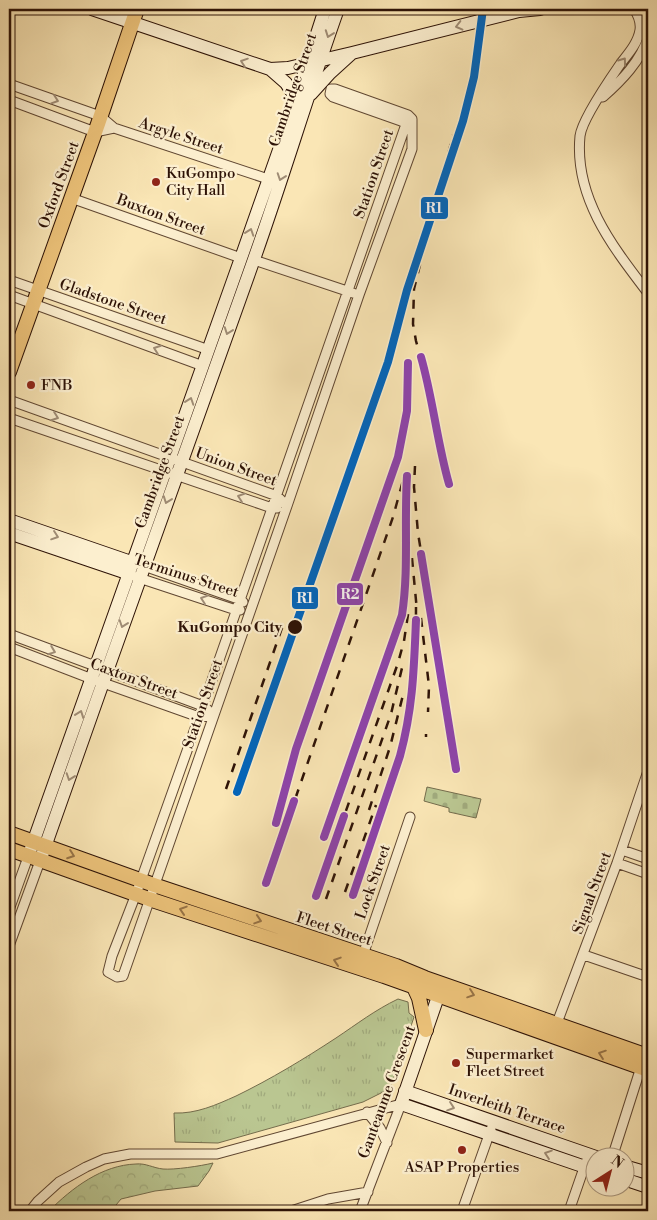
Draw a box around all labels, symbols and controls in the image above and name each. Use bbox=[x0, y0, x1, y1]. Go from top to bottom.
one-way arrow bbox=[454, 20, 463, 31]
street label: Cambridge Street bbox=[265, 30, 322, 149]
one-way arrow bbox=[325, 30, 335, 38]
one-way arrow bbox=[617, 57, 626, 67]
one-way arrow bbox=[241, 58, 249, 68]
one-way arrow bbox=[50, 94, 58, 104]
street label: Argyle Street bbox=[135, 113, 226, 159]
street label: Station Street bbox=[350, 126, 398, 221]
street label: Oxford Street bbox=[34, 138, 84, 231]
place label: KuGompo City Hall bbox=[166, 164, 235, 200]
one-way arrow bbox=[277, 173, 287, 181]
marker: KuGompo City Hall bbox=[150, 176, 162, 188]
street label: Buxton Street bbox=[113, 190, 209, 240]
line badge: R1 bbox=[420, 196, 449, 220]
text: R1 bbox=[425, 200, 443, 218]
one-way arrow bbox=[245, 228, 255, 236]
street label: Gladstone Street bbox=[57, 275, 170, 329]
one-way arrow bbox=[224, 326, 234, 335]
one-way arrow bbox=[153, 345, 162, 355]
place label: FNB bbox=[41, 376, 73, 395]
marker: FNB bbox=[25, 379, 37, 391]
one-way arrow bbox=[184, 398, 194, 406]
one-way arrow bbox=[50, 411, 58, 421]
street label: Cambridge Street bbox=[131, 412, 189, 531]
street label: Union Street bbox=[192, 443, 280, 491]
one-way arrow bbox=[237, 493, 246, 503]
one-way arrow bbox=[163, 496, 173, 504]
one-way arrow bbox=[50, 530, 59, 540]
street label: Terminus Street bbox=[131, 550, 242, 602]
line badge: R2 bbox=[336, 582, 364, 606]
line badge: R1 bbox=[291, 586, 319, 610]
text: R2 bbox=[340, 586, 360, 604]
text: R1 bbox=[296, 590, 314, 608]
one-way arrow bbox=[200, 595, 208, 605]
place label: KuGompo City bbox=[177, 618, 282, 637]
marker: KuGompo City bbox=[286, 618, 304, 636]
one-way arrow bbox=[119, 619, 129, 627]
one-way arrow bbox=[48, 645, 56, 655]
street label: Caxton Street bbox=[88, 654, 181, 704]
street label: Station Street bbox=[179, 656, 227, 751]
one-way arrow bbox=[74, 710, 84, 718]
one-way arrow bbox=[65, 772, 75, 781]
street label: Lock Street bbox=[351, 842, 395, 922]
one-way arrow bbox=[66, 849, 75, 859]
street label: Signal Street bbox=[568, 849, 616, 937]
one-way arrow bbox=[179, 906, 188, 916]
street label: Fleet Street bbox=[294, 908, 375, 950]
one-way arrow bbox=[253, 915, 261, 925]
one-way arrow bbox=[334, 957, 342, 967]
one-way arrow bbox=[466, 988, 474, 998]
street label: Ganteaume Crescent bbox=[354, 1022, 420, 1161]
place label: Supermarket Fleet Street bbox=[466, 1045, 555, 1081]
one-way arrow bbox=[598, 1050, 607, 1060]
marker: Supermarket Fleet Street bbox=[450, 1057, 462, 1069]
street label: Inverleith Terrace bbox=[446, 1080, 568, 1138]
one-way arrow bbox=[446, 1101, 455, 1111]
marker: ASAP Properties bbox=[456, 1144, 468, 1156]
north arrow bbox=[584, 1148, 634, 1198]
one-way arrow bbox=[545, 1150, 553, 1160]
text: N bbox=[607, 1152, 627, 1173]
place label: ASAP Properties bbox=[404, 1158, 519, 1177]

